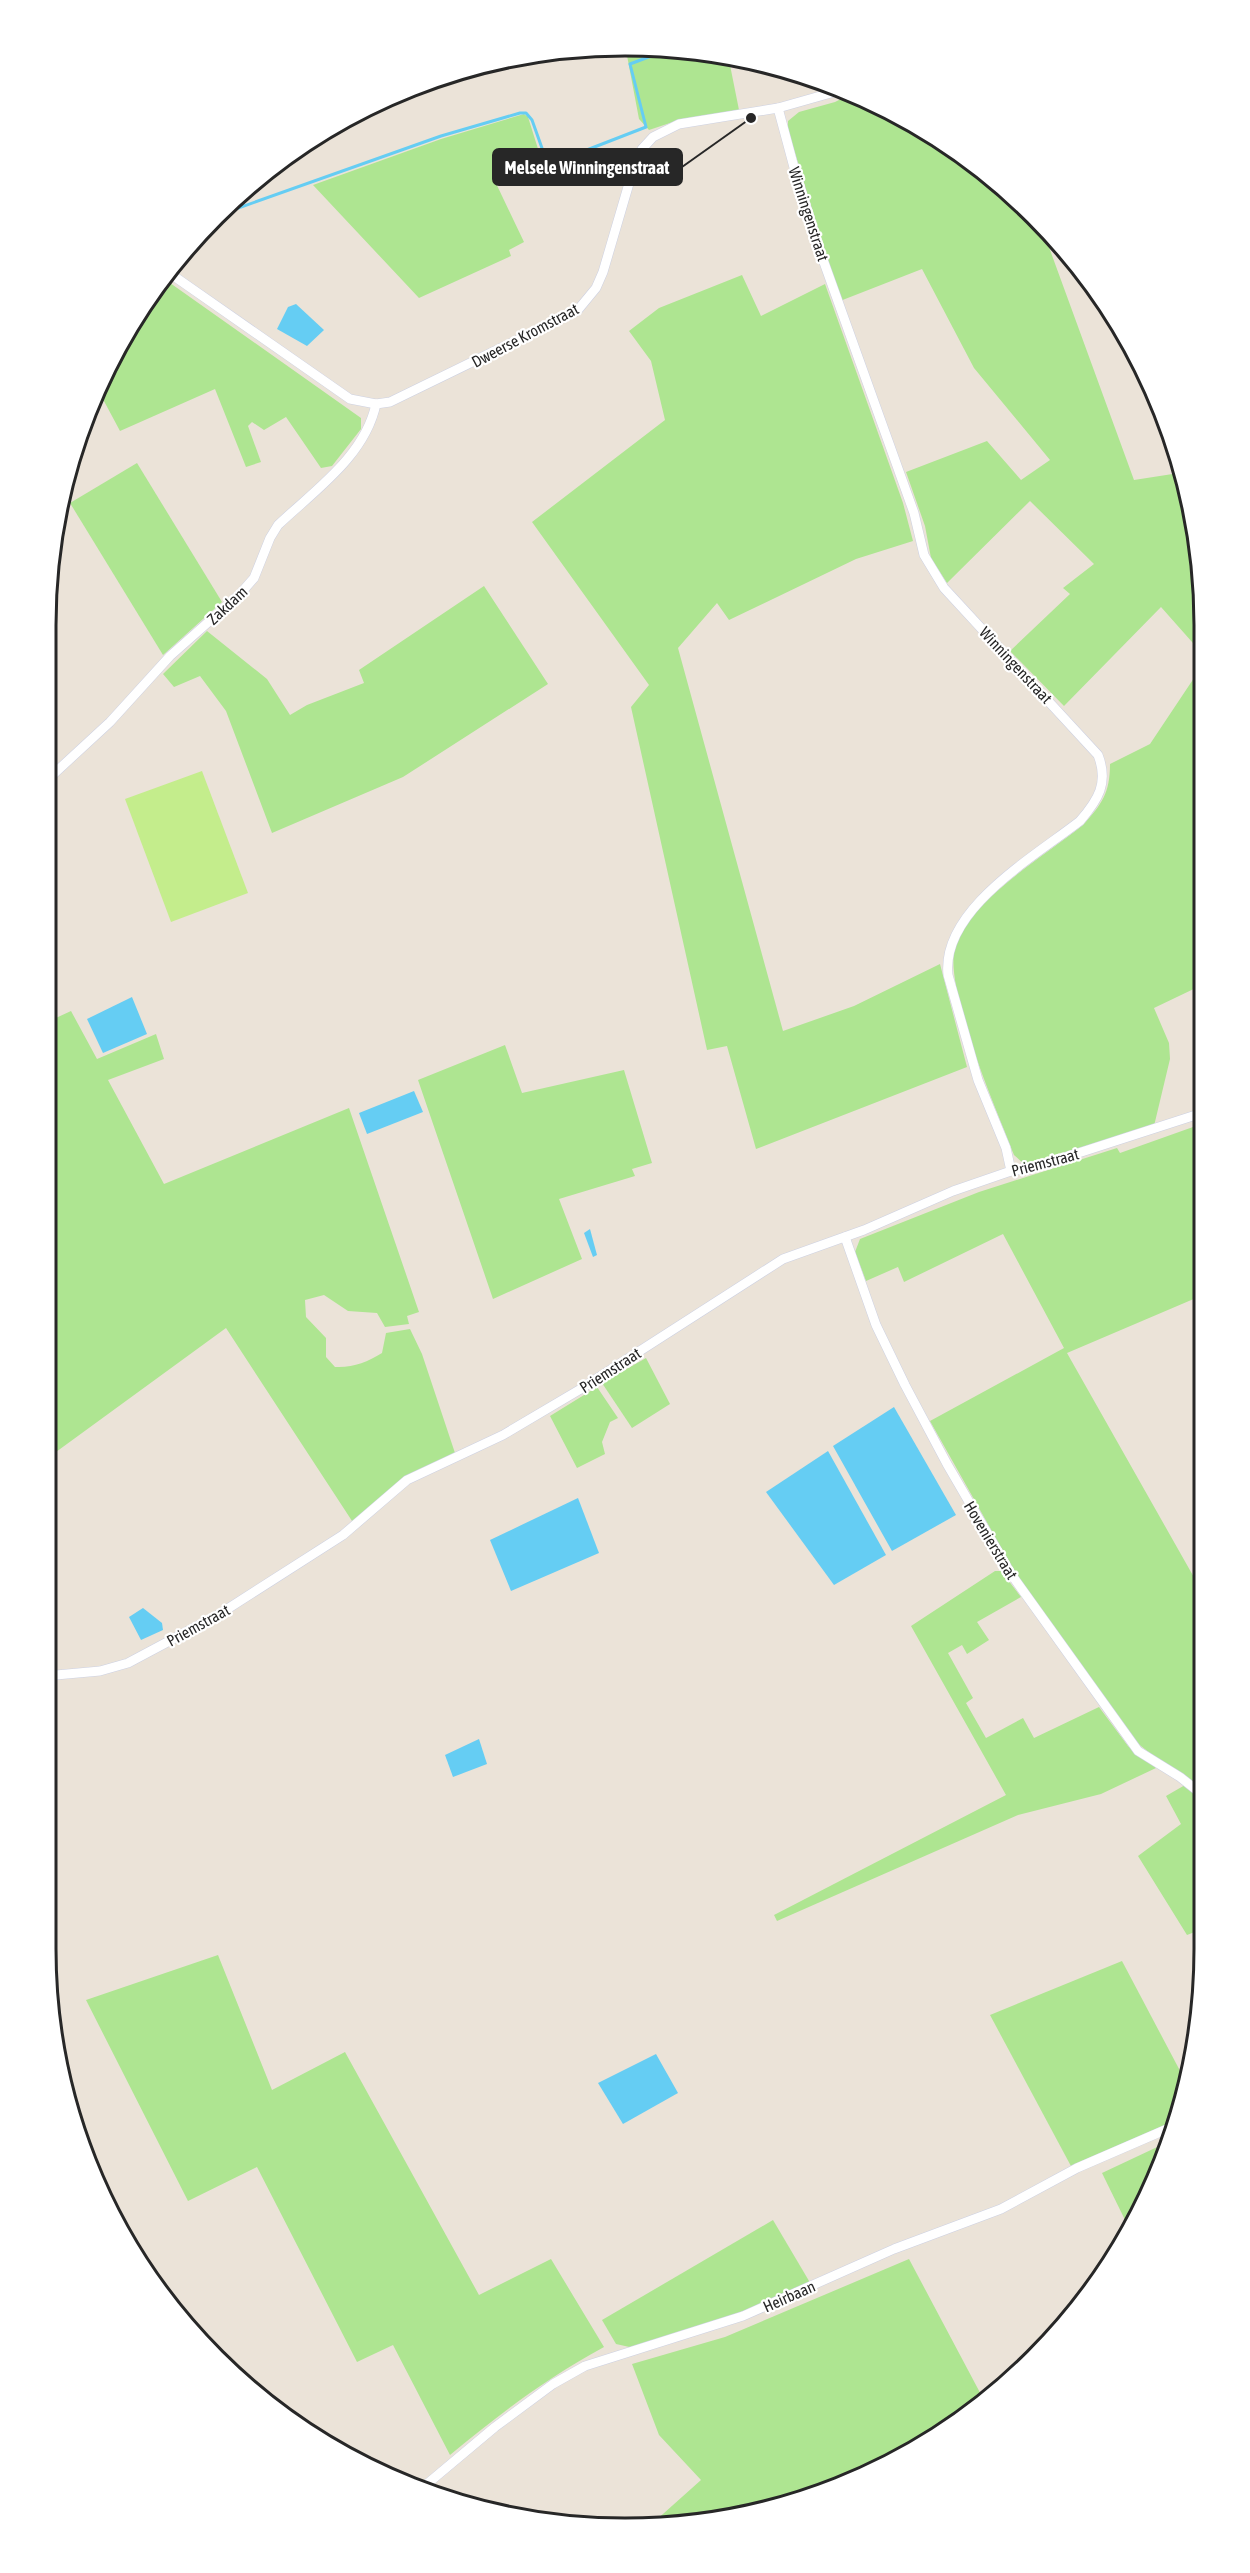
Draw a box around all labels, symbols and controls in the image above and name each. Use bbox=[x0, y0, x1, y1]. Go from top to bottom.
callout: Melsele Winningenstraat bbox=[493, 149, 682, 185]
text: Melsele Winningenstraat bbox=[505, 157, 670, 178]
street label: Winningenstraat bbox=[784, 165, 833, 264]
street label: Dweerse Kromstraat bbox=[469, 299, 582, 371]
street label: Zakdam bbox=[203, 582, 251, 628]
street label: Winningenstraat bbox=[975, 623, 1056, 708]
street label: Priemstraat bbox=[1009, 1144, 1081, 1180]
street label: Priemstraat bbox=[576, 1343, 644, 1396]
street label: Hovenierstraat bbox=[961, 1498, 1022, 1583]
street label: Priemstraat bbox=[163, 1600, 233, 1650]
street label: Heirbaan bbox=[760, 2277, 818, 2315]

